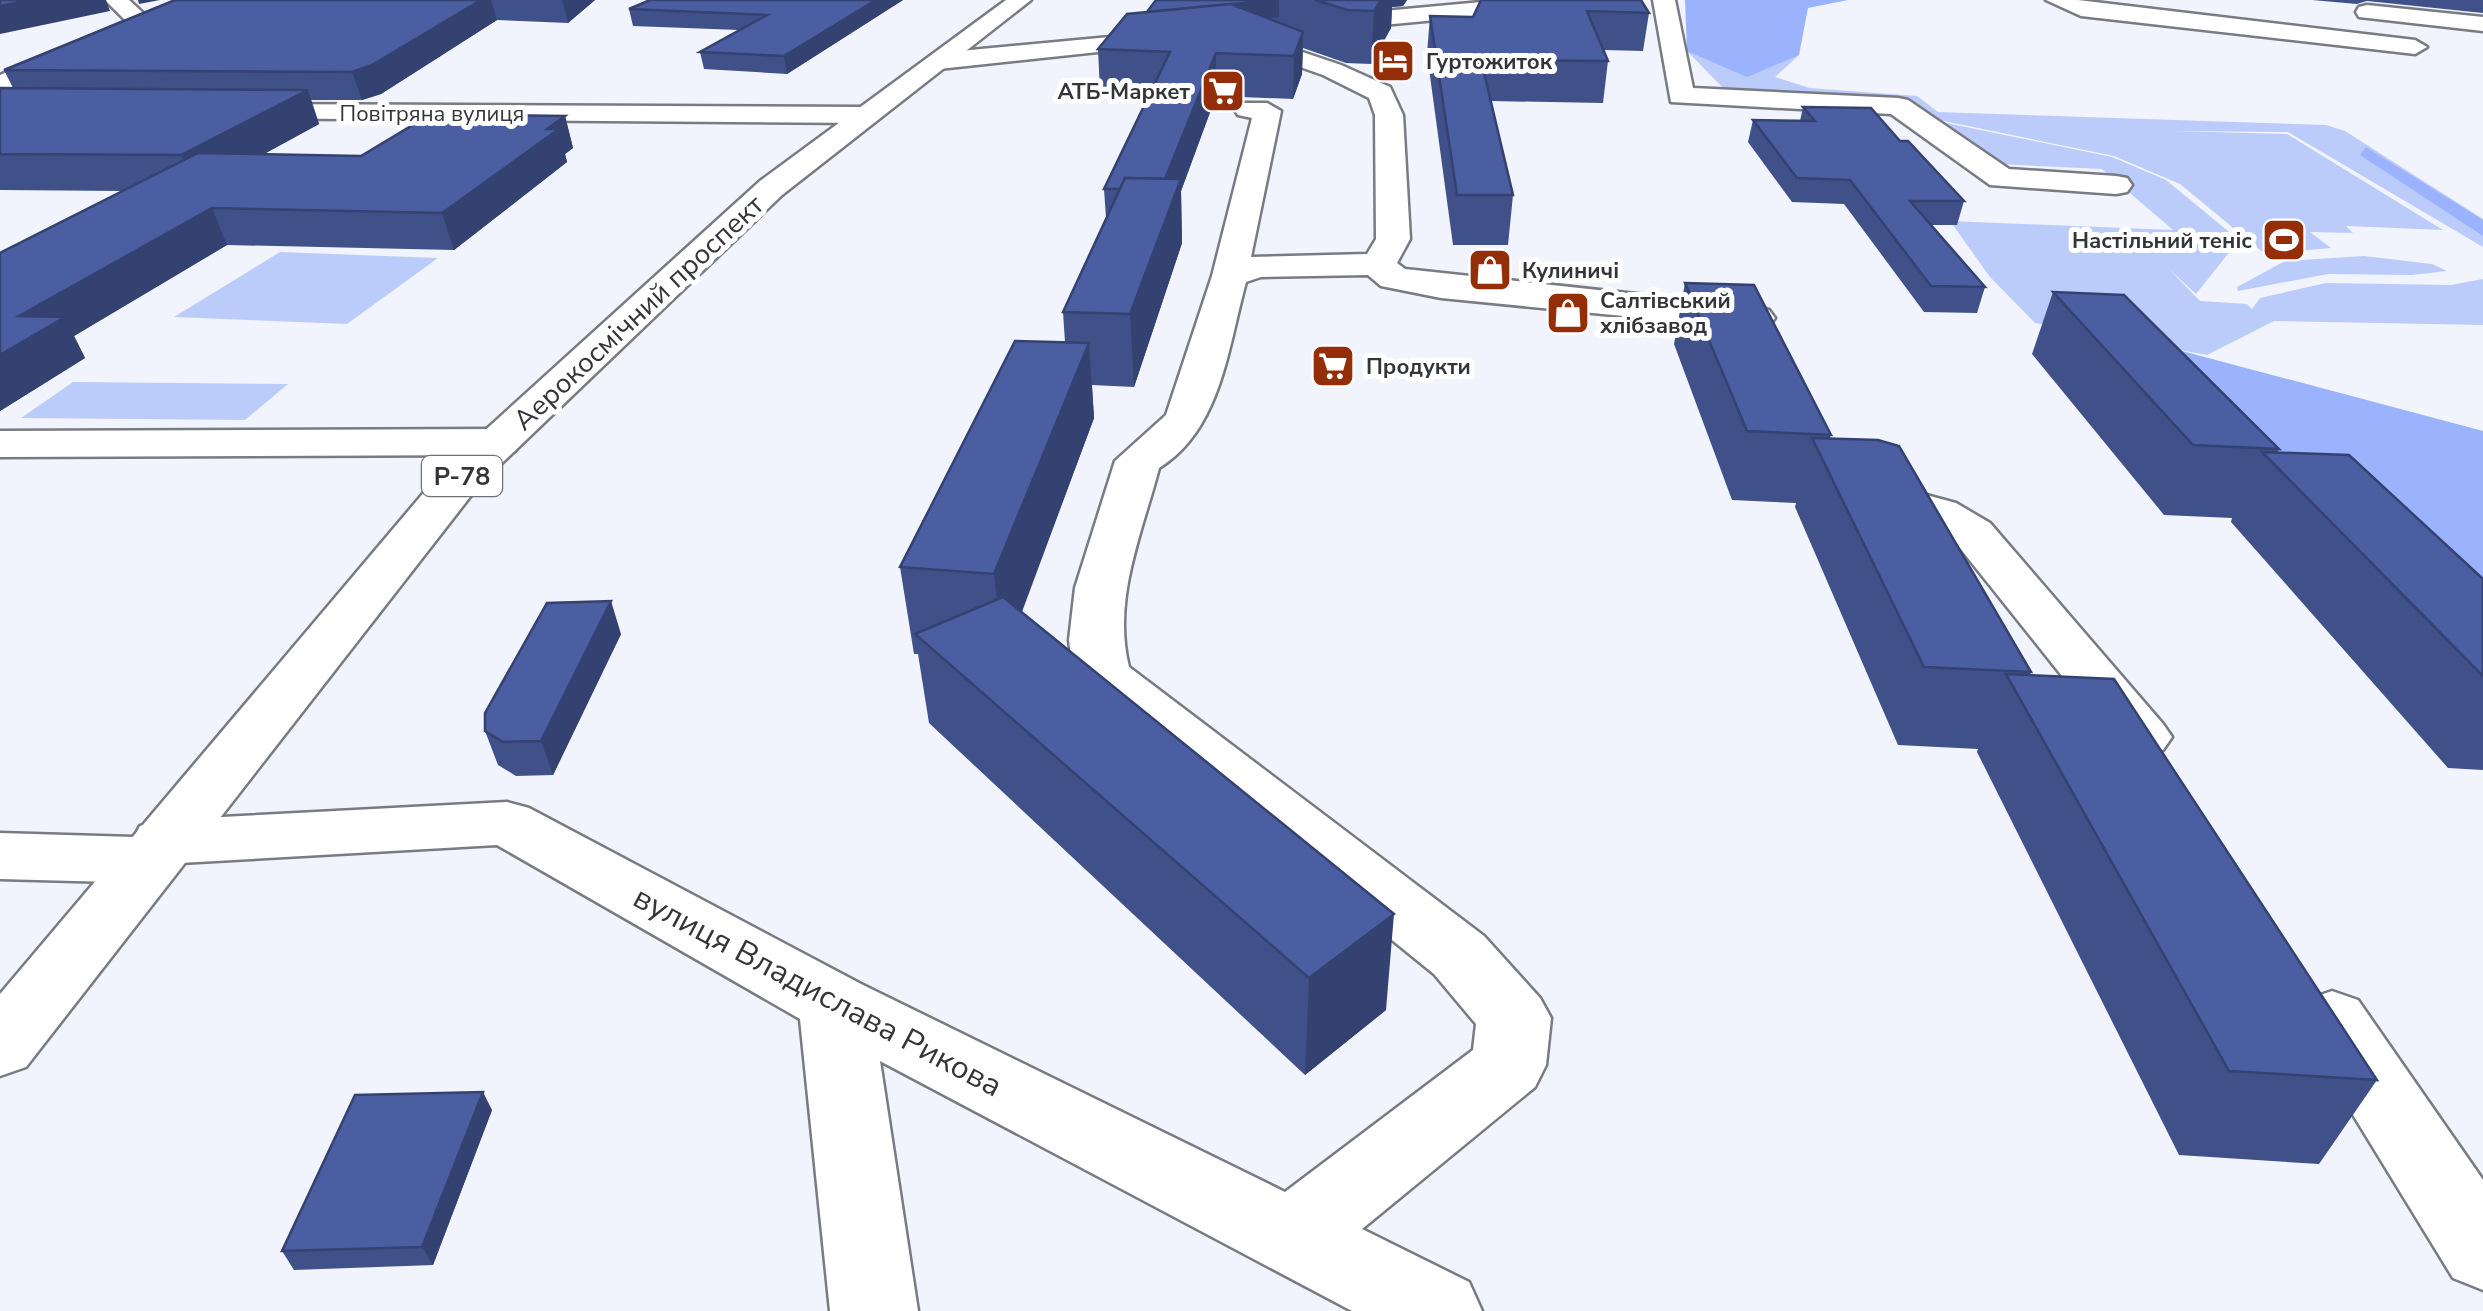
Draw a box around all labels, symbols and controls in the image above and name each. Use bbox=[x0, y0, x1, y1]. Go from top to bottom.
hotel icon: Гуртожиток bbox=[1370, 38, 1416, 84]
place label: Гуртожиток bbox=[1426, 47, 1553, 77]
supermarket icon: АТБ-Маркет bbox=[1200, 68, 1246, 114]
place label: АТБ-Маркет bbox=[1058, 77, 1191, 107]
street label: Повітряна вулиця bbox=[340, 99, 524, 129]
street label: Аерокосмічний проспект bbox=[505, 186, 773, 439]
sports icon: Настільний теніс bbox=[2261, 217, 2307, 263]
place label: Настільний теніс bbox=[2072, 226, 2252, 256]
shop icon: Кулиничі bbox=[1467, 247, 1513, 293]
place label: Кулиничі bbox=[1522, 256, 1619, 286]
place label: Салтівський хлібзавод bbox=[1600, 286, 1731, 341]
shop icon: Салтівський хлібзавод bbox=[1545, 290, 1591, 336]
supermarket icon: Продукти bbox=[1310, 343, 1356, 389]
place label: Продукти bbox=[1366, 352, 1471, 382]
road number: Р-78 bbox=[422, 456, 502, 496]
street label: вулиця Владислава Рикова bbox=[626, 876, 1010, 1107]

